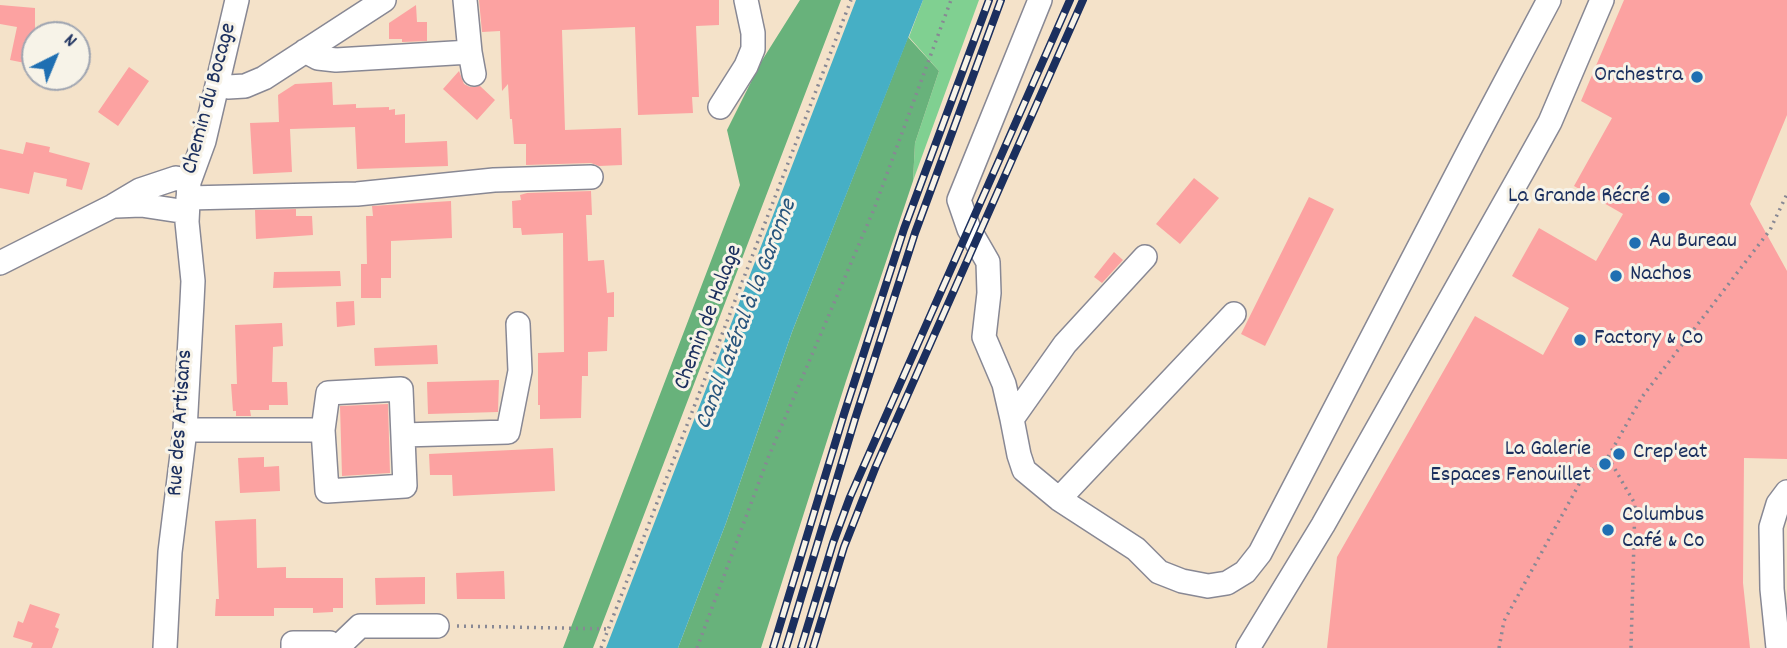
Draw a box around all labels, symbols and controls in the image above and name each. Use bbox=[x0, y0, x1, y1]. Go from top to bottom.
street label: Chemin du Bocage bbox=[178, 20, 244, 178]
north arrow bbox=[21, 21, 91, 91]
text: N bbox=[57, 29, 82, 55]
place label: Orchestra bbox=[1594, 63, 1683, 91]
marker: Orchestra bbox=[1689, 69, 1705, 85]
place label: La Grande Récré bbox=[1508, 184, 1650, 212]
marker: La Grande Récré bbox=[1656, 190, 1672, 206]
water label: Canal Latéral à la Garonne bbox=[691, 196, 805, 434]
place label: Au Bureau bbox=[1649, 229, 1737, 257]
marker: Au Bureau bbox=[1627, 235, 1643, 251]
street label: Chemin de Halage bbox=[670, 242, 750, 394]
place label: Nachos bbox=[1630, 262, 1692, 290]
marker: Nachos bbox=[1608, 268, 1624, 284]
place label: Factory & Co bbox=[1594, 326, 1703, 354]
marker: Factory & Co bbox=[1572, 332, 1588, 348]
street label: Rue des Artisans bbox=[163, 349, 201, 497]
place label: La Galerie Espaces Fenouillet bbox=[1430, 437, 1591, 491]
place label: Crep'eat bbox=[1633, 440, 1708, 468]
marker: Crep'eat bbox=[1611, 446, 1627, 462]
marker: La Galerie Espaces Fenouillet bbox=[1597, 456, 1613, 472]
place label: Columbus Café & Co bbox=[1622, 503, 1704, 557]
marker: Columbus Café & Co bbox=[1600, 522, 1616, 538]

